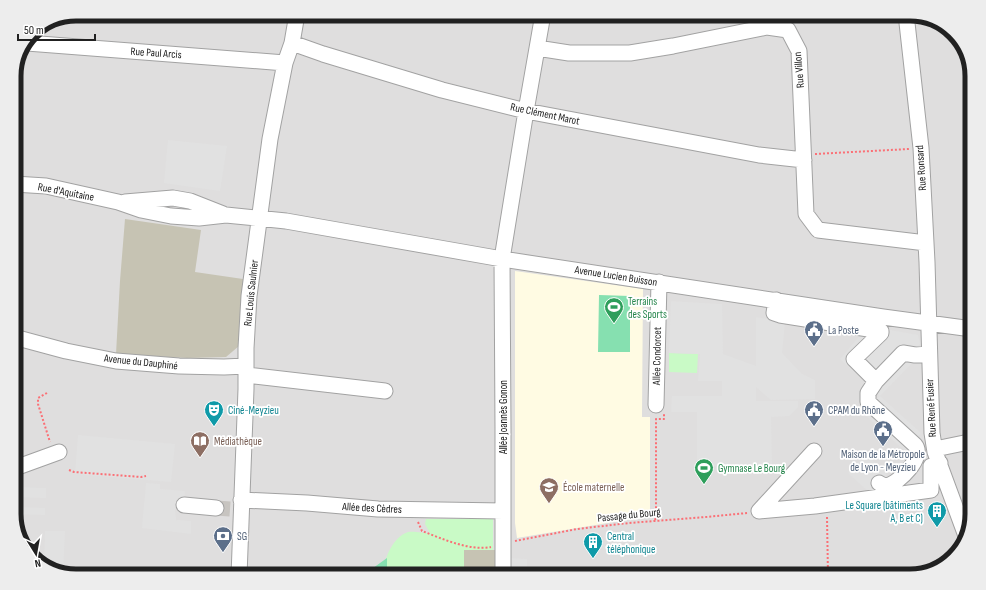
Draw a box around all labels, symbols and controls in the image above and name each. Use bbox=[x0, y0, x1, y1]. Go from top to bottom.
scale bar bbox=[18, 16, 95, 42]
text: 50 m bbox=[24, 23, 44, 38]
street label: Rue Paul Arcis bbox=[130, 45, 182, 61]
street label: Rue Villon bbox=[791, 51, 807, 89]
street label: Rue Clément Marot bbox=[509, 100, 582, 128]
street label: Rue Ronsard bbox=[913, 144, 929, 191]
street label: Rue d'Aquitaine bbox=[37, 180, 95, 204]
street label: Rue Louis Saulnier bbox=[241, 259, 261, 327]
street label: Avenue Lucien Buisson bbox=[573, 263, 658, 289]
place label: Terrains des Sports bbox=[628, 295, 667, 321]
sports icon: Terrains des Sports bbox=[603, 296, 625, 324]
public building icon: La Poste bbox=[803, 319, 825, 347]
place label: La Poste bbox=[828, 324, 859, 337]
street label: Allée Condorcet bbox=[650, 326, 664, 386]
street label: Avenue du Dauphiné bbox=[102, 352, 179, 372]
street label: Rue René Fusier bbox=[923, 378, 939, 438]
street label: Allée Joannès Gonon bbox=[497, 380, 510, 455]
theatre icon: Ciné-Meyzieu bbox=[203, 399, 225, 427]
public building icon: CPAM du Rhône bbox=[803, 399, 825, 427]
place label: Ciné-Meyzieu bbox=[228, 404, 279, 417]
place label: CPAM du Rhône bbox=[828, 404, 885, 417]
public building icon: Maison de la Métropole de Lyon - Meyzieu bbox=[872, 419, 894, 447]
library icon: Médiathèque bbox=[189, 430, 211, 458]
place label: Médiathèque bbox=[214, 435, 262, 448]
place label: Maison de la Métropole de Lyon - Meyzieu bbox=[841, 448, 925, 474]
sports icon: Gymnase Le Bourg bbox=[693, 457, 715, 485]
place label: Gymnase Le Bourg bbox=[718, 462, 786, 475]
school or university icon: École maternelle bbox=[538, 476, 560, 504]
place label: École maternelle bbox=[563, 481, 624, 494]
place label: Le Square (bâtiments A, B et C) bbox=[846, 499, 923, 525]
street label: Allée des Cèdres bbox=[341, 500, 402, 516]
building icon: Le Square (bâtiments A, B et C) bbox=[926, 500, 948, 528]
street label: Passage du Bourg bbox=[597, 505, 662, 525]
bank icon: SG bbox=[212, 525, 234, 553]
place label: SG bbox=[237, 530, 247, 543]
place label: Central téléphonique bbox=[607, 530, 655, 556]
building icon: Central téléphonique bbox=[582, 531, 604, 559]
north arrow bbox=[16, 534, 56, 574]
text: N bbox=[34, 556, 42, 570]

